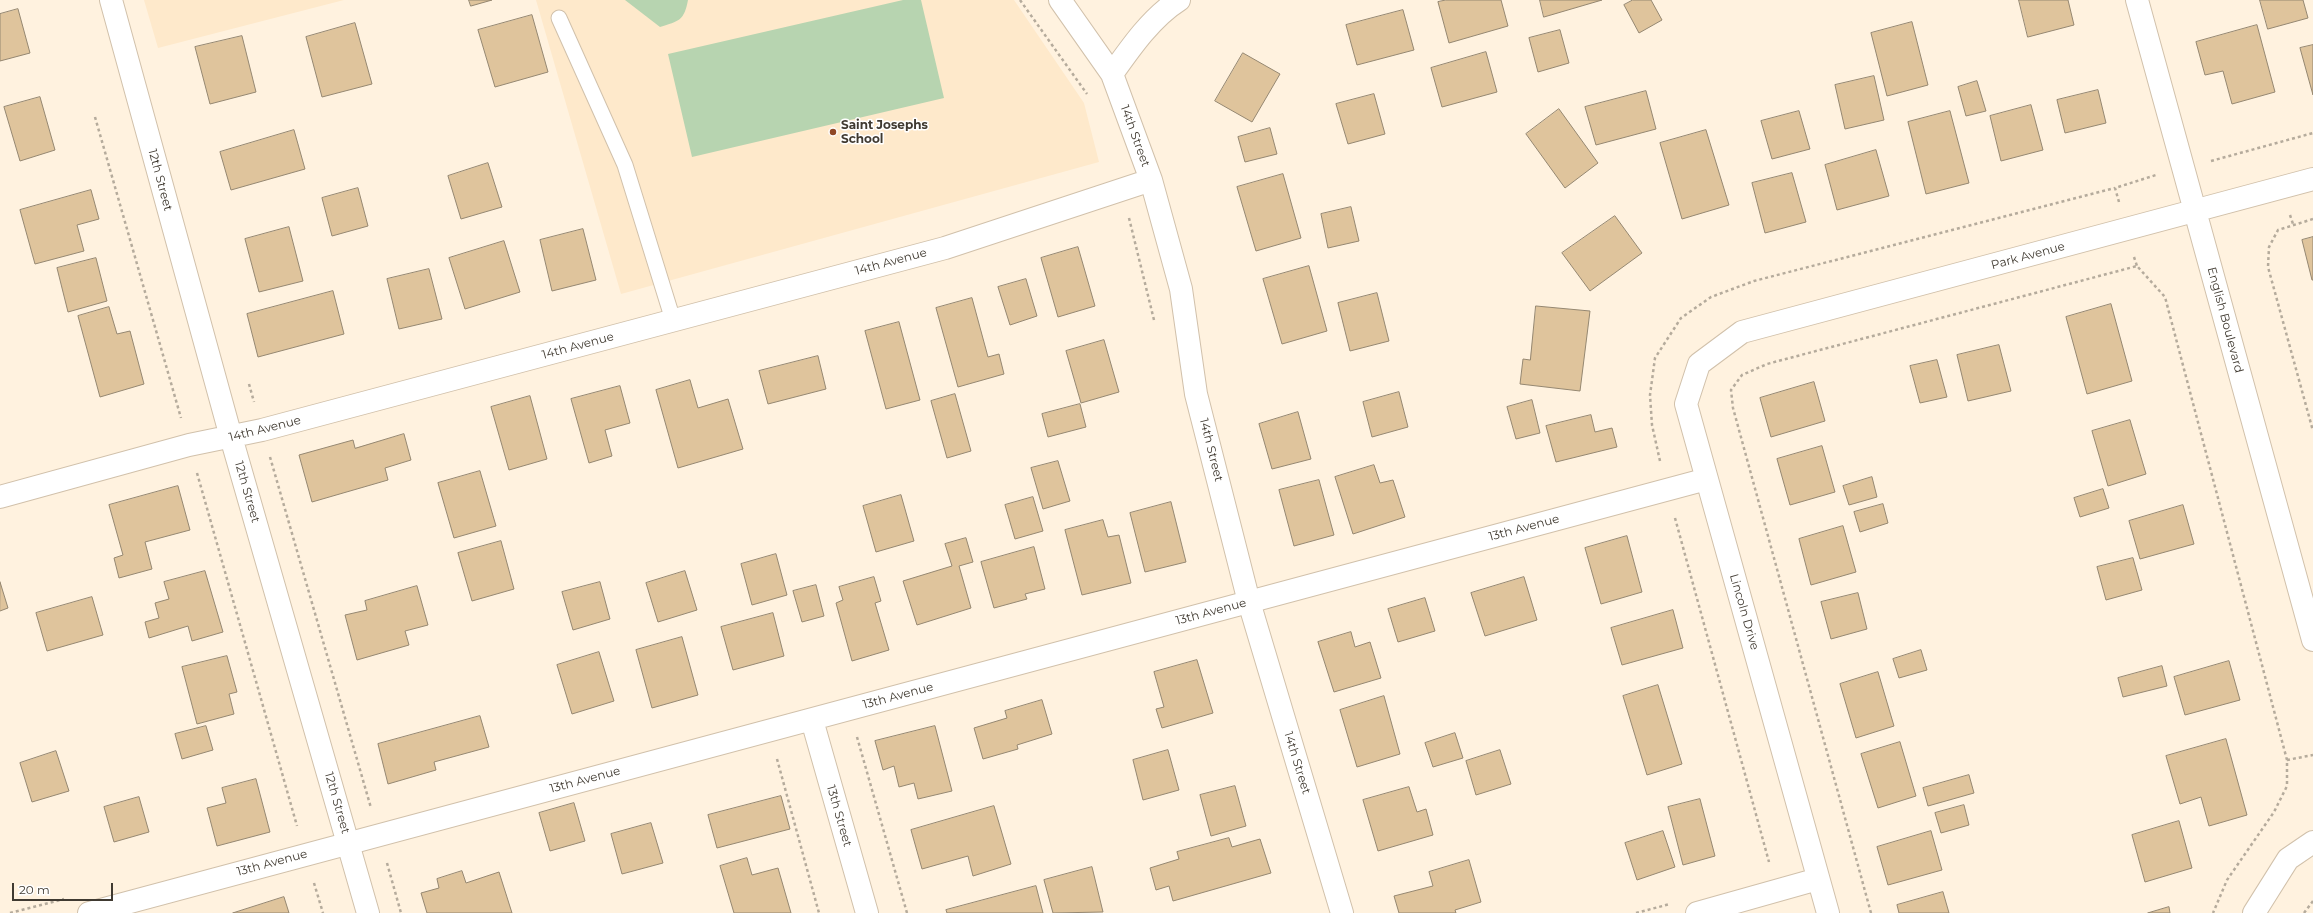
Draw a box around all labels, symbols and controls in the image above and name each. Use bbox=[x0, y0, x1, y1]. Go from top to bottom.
street label: 14th Street bbox=[1117, 103, 1153, 169]
place label: Saint Josephs School bbox=[841, 118, 928, 146]
marker: Saint Josephs School bbox=[828, 127, 838, 137]
street label: 12th Street bbox=[145, 147, 175, 213]
street label: Park Avenue bbox=[1990, 239, 2066, 273]
street label: 14th Avenue bbox=[854, 246, 928, 278]
street label: English Boulevard bbox=[2204, 265, 2246, 375]
street label: 14th Avenue bbox=[541, 330, 615, 362]
street label: 14th Avenue bbox=[228, 413, 302, 445]
street label: 14th Street bbox=[1196, 417, 1226, 483]
street label: 12th Street bbox=[231, 459, 263, 525]
street label: 13th Avenue bbox=[1487, 512, 1561, 544]
street label: Lincoln Drive bbox=[1726, 572, 1762, 652]
street label: 13th Avenue bbox=[1174, 596, 1248, 628]
street label: 13th Avenue bbox=[861, 680, 935, 712]
street label: 14th Street bbox=[1281, 730, 1313, 796]
street label: 13th Avenue bbox=[548, 764, 622, 796]
street label: 12th Street bbox=[321, 770, 353, 836]
street label: 13th Street bbox=[823, 783, 855, 849]
street label: 13th Avenue bbox=[235, 847, 309, 879]
scale bar bbox=[14, 875, 115, 901]
text: 20 m bbox=[19, 882, 50, 897]

